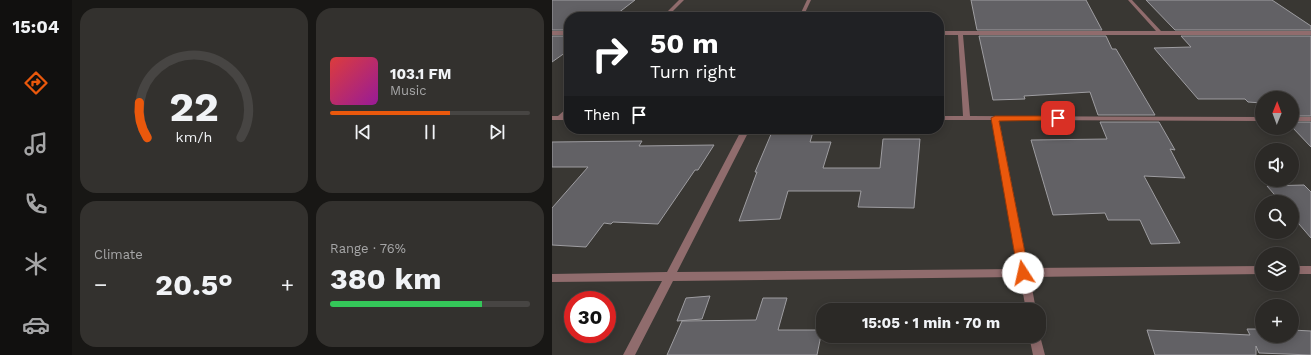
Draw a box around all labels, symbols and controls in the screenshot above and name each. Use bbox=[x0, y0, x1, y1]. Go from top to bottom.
text: 15:04 bbox=[13, 16, 59, 37]
text: 50 m bbox=[650, 27, 719, 60]
icon: right bbox=[584, 28, 636, 80]
text: Turn right bbox=[650, 61, 736, 82]
text: 103.1 FM bbox=[390, 65, 451, 83]
icon: directions bbox=[22, 69, 50, 97]
text: 22 bbox=[169, 82, 219, 131]
text: Music bbox=[390, 83, 427, 98]
north arrow bbox=[1255, 91, 1299, 135]
map controls bbox=[1255, 91, 1299, 343]
pin bbox=[1041, 101, 1075, 135]
icon: arrive bbox=[628, 104, 650, 126]
text: Then bbox=[584, 106, 620, 124]
icon: arrive bbox=[1047, 107, 1069, 129]
icon: previous bbox=[352, 121, 374, 143]
icon: pause bbox=[419, 121, 441, 143]
icon: next bbox=[486, 121, 508, 143]
text: km/h bbox=[176, 129, 212, 145]
icon: music bbox=[22, 130, 50, 158]
button: sound bbox=[1255, 143, 1299, 187]
icon: phone bbox=[22, 190, 50, 218]
button: search bbox=[1255, 195, 1299, 239]
text: Range · 76% bbox=[330, 241, 406, 256]
text: Climate bbox=[94, 247, 143, 262]
button: layers bbox=[1255, 247, 1299, 291]
icon: climate bbox=[22, 250, 50, 278]
position arrow bbox=[1002, 252, 1044, 294]
text: 380 km bbox=[330, 261, 441, 296]
text: 20.5° bbox=[155, 267, 233, 302]
text: − bbox=[94, 272, 107, 297]
text: + bbox=[281, 272, 294, 297]
speed limit sign: 30 bbox=[564, 291, 616, 343]
button: + bbox=[1255, 299, 1299, 343]
icon: car bbox=[22, 311, 50, 339]
text: 15:05 · 1 min · 70 m bbox=[862, 314, 1000, 332]

